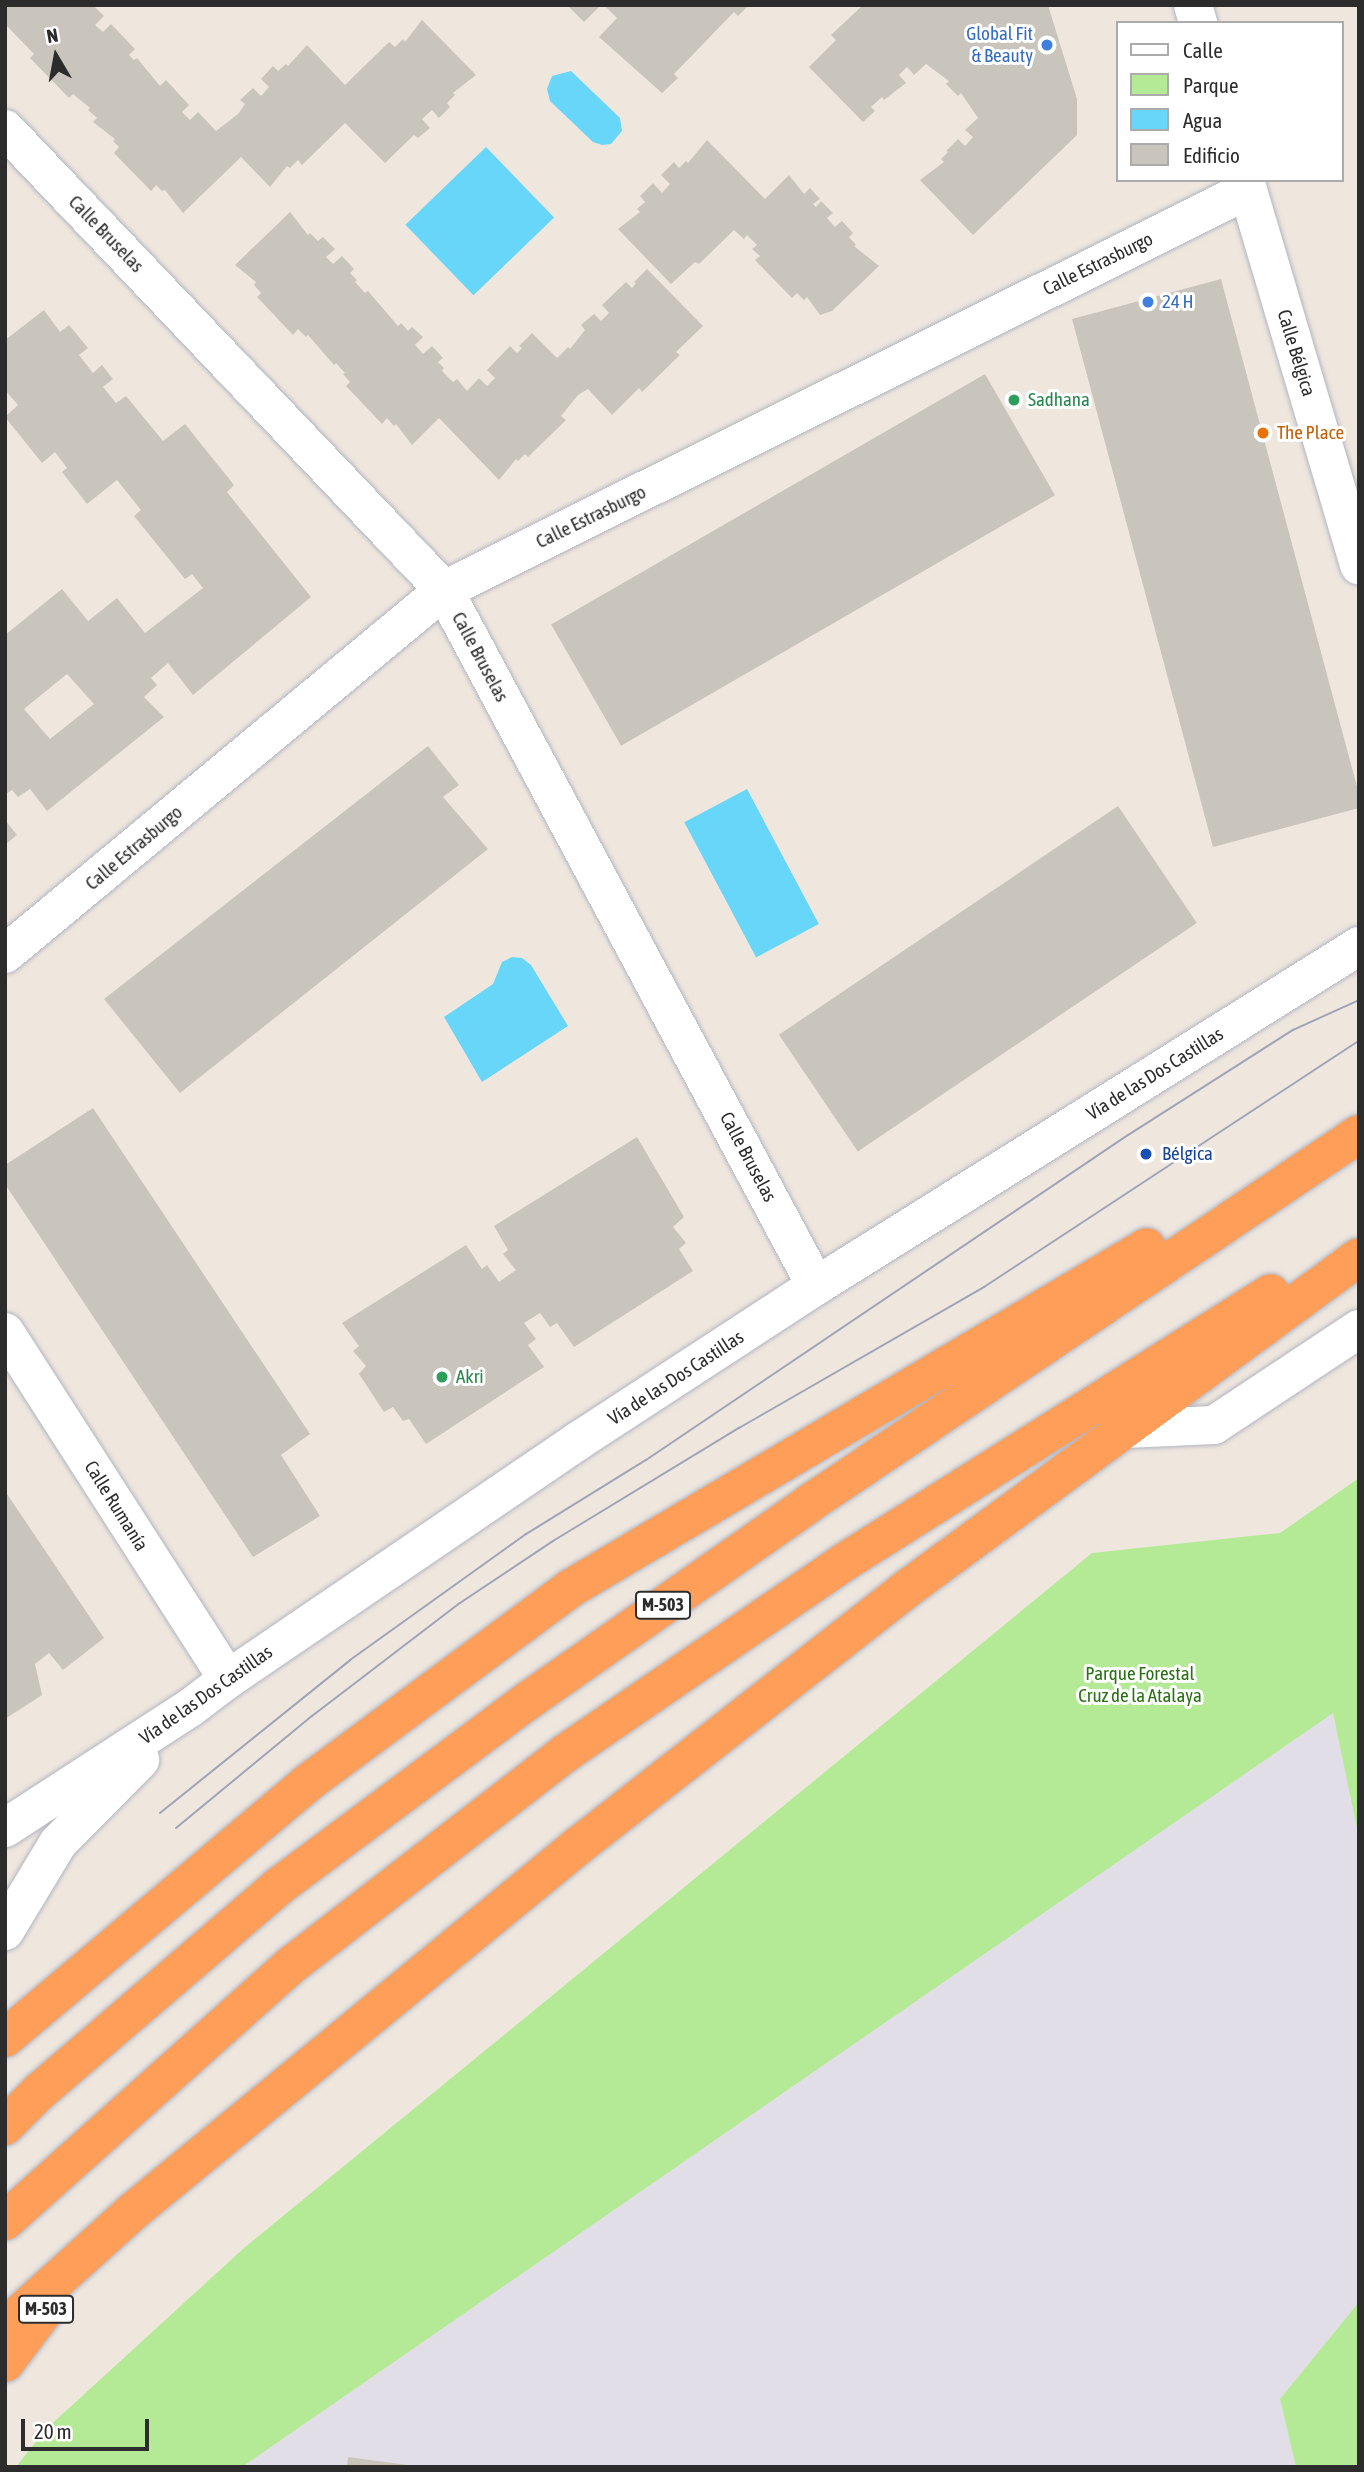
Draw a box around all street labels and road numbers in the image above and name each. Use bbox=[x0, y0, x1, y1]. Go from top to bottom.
street label: Calle Bruselas bbox=[64, 191, 148, 277]
street label: Calle Estrasburgo bbox=[1039, 228, 1157, 300]
street label: Calle Bélgica bbox=[1272, 307, 1320, 399]
street label: Calle Estrasburgo bbox=[532, 481, 650, 553]
street label: Calle Bruselas bbox=[447, 608, 513, 706]
street label: Calle Estrasburgo bbox=[81, 801, 187, 895]
street label: Vía de las Dos Castillas bbox=[1082, 1023, 1228, 1125]
street label: Calle Bruselas bbox=[715, 1108, 781, 1206]
street label: Vía de las Dos Castillas bbox=[604, 1326, 748, 1430]
street label: Calle Rumanía bbox=[79, 1457, 153, 1555]
road number: M-503 bbox=[635, 1590, 691, 1620]
street label: Vía de las Dos Castillas bbox=[135, 1641, 277, 1749]
road number: M-503 bbox=[18, 2294, 74, 2323]

